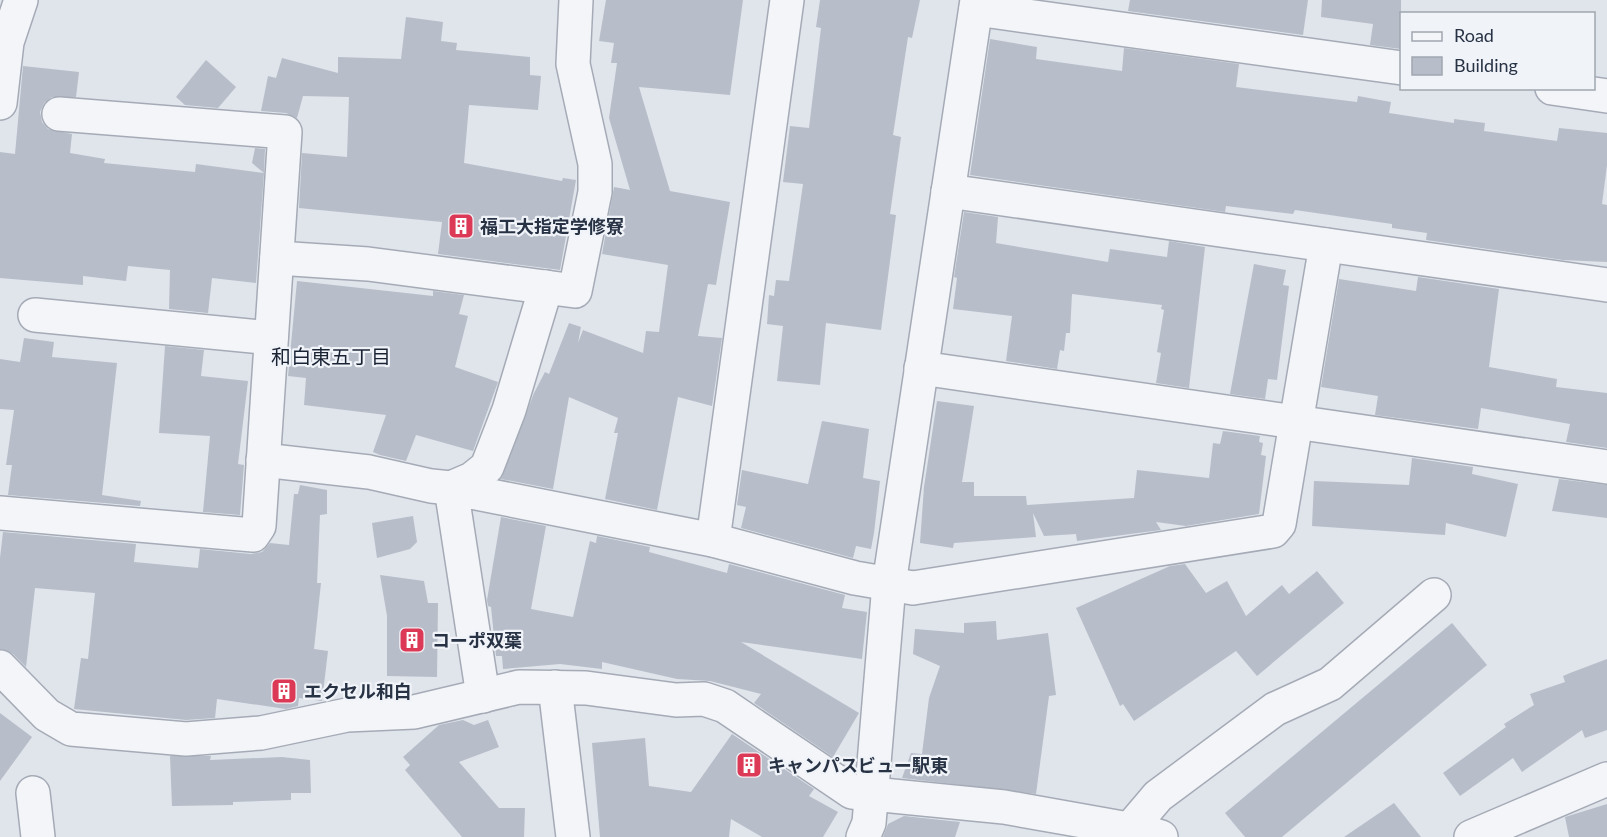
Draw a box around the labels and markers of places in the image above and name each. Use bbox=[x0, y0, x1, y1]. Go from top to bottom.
building icon: 福工大指定学修寮 bbox=[446, 211, 476, 241]
place label: 福工大指定学修寮 bbox=[480, 215, 624, 237]
building icon: コーポ双葉 bbox=[397, 625, 427, 655]
place label: コーポ双葉 bbox=[432, 629, 522, 651]
building icon: エクセル和白 bbox=[269, 676, 299, 706]
place label: エクセル和白 bbox=[304, 680, 412, 702]
building icon: キャンパスビュー駅東 bbox=[734, 750, 764, 780]
place label: キャンパスビュー駅東 bbox=[768, 754, 948, 776]

